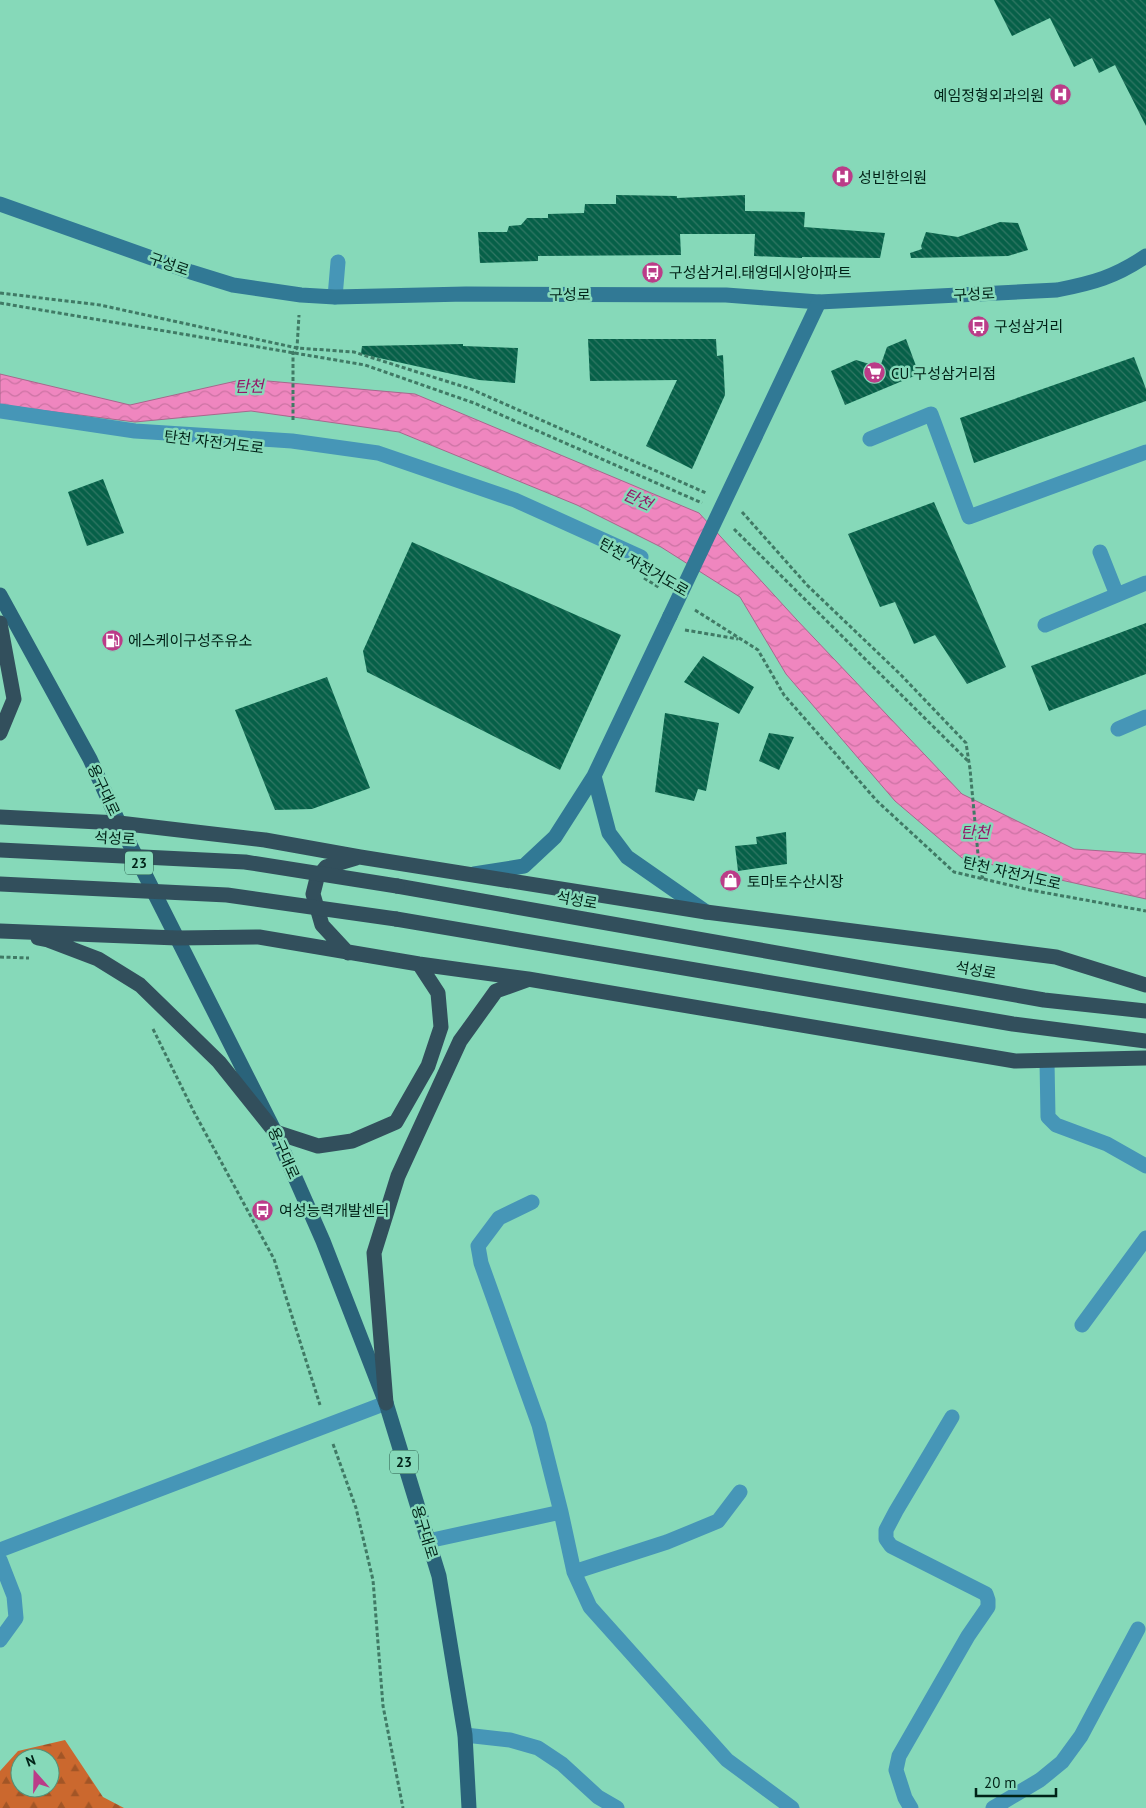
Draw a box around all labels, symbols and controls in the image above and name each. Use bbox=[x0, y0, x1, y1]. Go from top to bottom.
hospital icon: 예임정형외과의원 bbox=[1048, 83, 1072, 107]
place label: 예임정형외과의원 bbox=[934, 86, 1044, 105]
hospital icon: 성빈한의원 bbox=[830, 165, 854, 189]
place label: 성빈한의원 bbox=[858, 168, 927, 187]
street label: 구성로 bbox=[146, 248, 192, 280]
bus stop icon: 구성삼거리.태영데시앙아파트 bbox=[641, 260, 665, 284]
place label: 구성삼거리.태영데시앙아파트 bbox=[669, 263, 852, 282]
street label: 구성로 bbox=[953, 283, 995, 305]
street label: 구성로 bbox=[549, 285, 591, 304]
bus stop icon: 구성삼거리 bbox=[966, 314, 990, 338]
place label: 구성삼거리 bbox=[994, 317, 1063, 336]
supermarket icon: CU 구성삼거리점 bbox=[863, 361, 887, 385]
place label: CU 구성삼거리점 bbox=[891, 364, 996, 383]
water label: 탄천 bbox=[234, 376, 266, 396]
street label: 탄천 자전거도로 bbox=[163, 426, 265, 458]
water label: 탄천 bbox=[620, 484, 658, 515]
street label: 탄천 자전거도로 bbox=[596, 534, 692, 600]
fuel station icon: 에스케이구성주유소 bbox=[100, 628, 124, 652]
place label: 에스케이구성주유소 bbox=[128, 631, 252, 650]
street label: 용구대로 bbox=[84, 761, 124, 819]
water label: 탄천 bbox=[960, 822, 992, 842]
street label: 석성로 bbox=[94, 827, 136, 849]
road number: 23 bbox=[125, 851, 153, 874]
street label: 탄천 자전거도로 bbox=[961, 852, 1063, 894]
shop icon: 토마토수산시장 bbox=[719, 869, 743, 893]
place label: 토마토수산시장 bbox=[747, 872, 844, 891]
street label: 석성로 bbox=[555, 887, 599, 913]
street label: 석성로 bbox=[954, 957, 998, 983]
street label: 용구대로 bbox=[264, 1124, 304, 1182]
bus stop icon: 여성능력개발센터 bbox=[251, 1198, 275, 1222]
place label: 여성능력개발센터 bbox=[279, 1201, 389, 1220]
road number: 23 bbox=[390, 1450, 418, 1474]
street label: 용구대로 bbox=[408, 1503, 442, 1561]
north arrow bbox=[10, 1748, 60, 1798]
text: N bbox=[23, 1751, 38, 1771]
scale bar bbox=[976, 1766, 1056, 1798]
text: 20 m bbox=[984, 1773, 1017, 1792]

